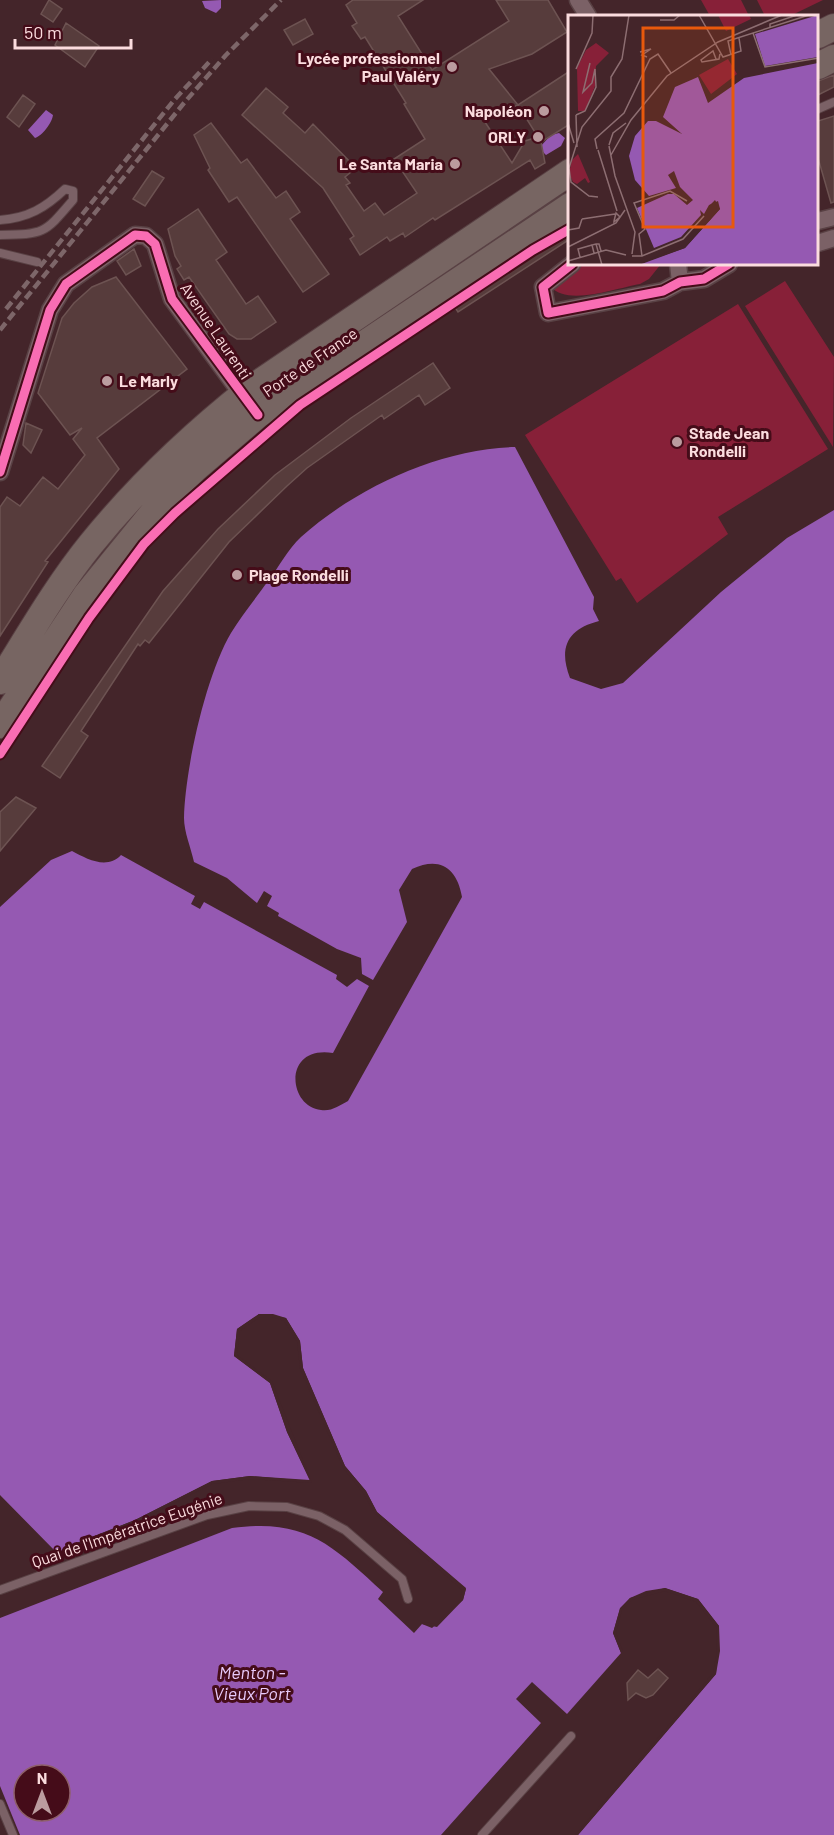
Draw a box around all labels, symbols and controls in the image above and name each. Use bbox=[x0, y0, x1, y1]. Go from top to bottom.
scale bar bbox=[15, 12, 130, 50]
inset map bbox=[568, 15, 819, 266]
text: 50 m bbox=[24, 21, 62, 43]
place label: Lycée professionnel Paul Valéry bbox=[298, 48, 440, 85]
marker: Lycée professionnel Paul Valéry bbox=[445, 60, 459, 74]
place label: Napoléon bbox=[465, 101, 532, 120]
marker: Napoléon bbox=[537, 104, 551, 118]
place label: ORLY bbox=[488, 127, 526, 146]
marker: ORLY bbox=[531, 130, 545, 144]
place label: Le Santa Maria bbox=[339, 154, 443, 173]
marker: Le Santa Maria bbox=[448, 157, 462, 171]
street label: Avenue Laurenti bbox=[177, 279, 256, 383]
street label: Porte de France bbox=[259, 323, 361, 400]
place label: Le Marly bbox=[119, 371, 178, 390]
marker: Le Marly bbox=[100, 374, 114, 388]
place label: Stade Jean Rondelli bbox=[689, 423, 769, 460]
marker: Stade Jean Rondelli bbox=[670, 435, 684, 449]
place label: Plage Rondelli bbox=[249, 565, 349, 584]
marker: Plage Rondelli bbox=[230, 568, 244, 582]
street label: Quai de l'Impératrice Eugénie bbox=[29, 1488, 225, 1571]
water label: Menton - Vieux Port bbox=[213, 1661, 292, 1704]
north arrow bbox=[12, 1763, 72, 1823]
text: N bbox=[37, 1768, 47, 1787]

